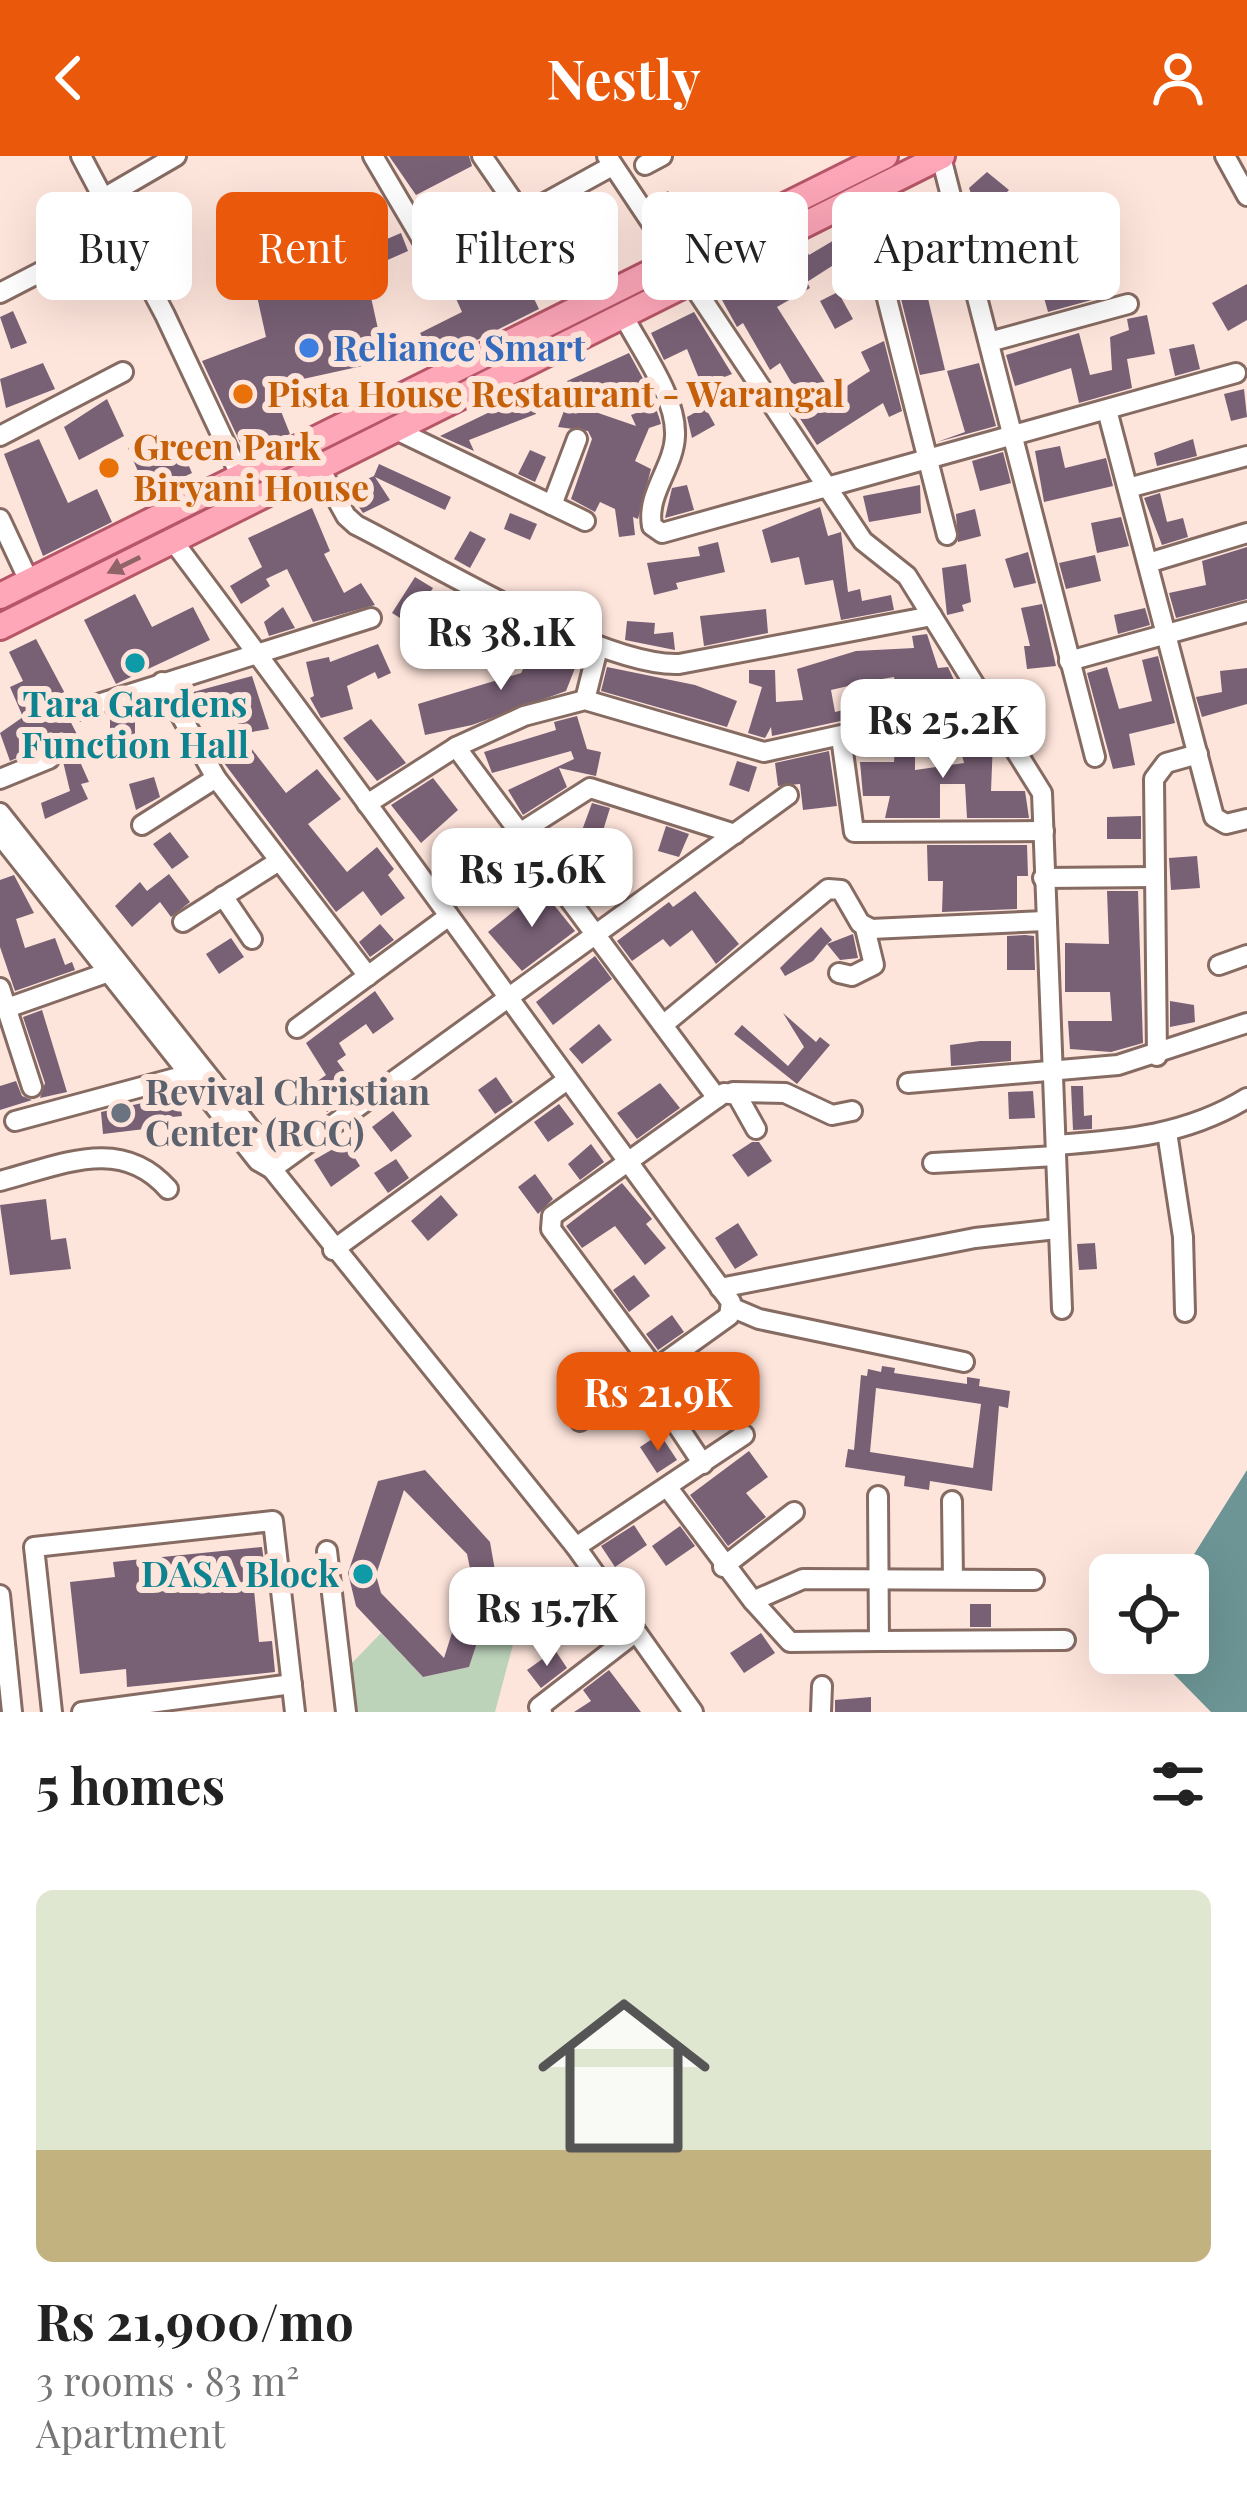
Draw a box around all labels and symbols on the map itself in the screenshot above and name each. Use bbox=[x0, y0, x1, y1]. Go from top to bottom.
place label: Reliance Smart bbox=[333, 322, 586, 370]
marker: Reliance Smart bbox=[296, 335, 322, 361]
place label: Pista House Restaurant - Warangal bbox=[267, 368, 844, 416]
marker: Pista House Restaurant - Warangal bbox=[230, 381, 256, 407]
place label: Green Park Biryani House bbox=[133, 421, 369, 510]
marker: Green Park Biryani House bbox=[96, 455, 122, 481]
one-way arrow bbox=[106, 555, 141, 575]
pin: Rs 38.1K bbox=[377, 591, 625, 693]
marker: Tara Gardens Function Hall bbox=[122, 650, 148, 676]
place label: Tara Gardens Function Hall bbox=[21, 678, 249, 767]
pin: Rs 25.2K bbox=[819, 679, 1067, 781]
pin: Rs 15.6K bbox=[408, 828, 656, 930]
place label: Revival Christian Center (RCC) bbox=[145, 1066, 430, 1155]
marker: Revival Christian Center (RCC) bbox=[108, 1100, 134, 1126]
pin: Rs 21.9K bbox=[534, 1352, 782, 1454]
place label: DASA Block bbox=[141, 1548, 340, 1596]
marker: DASA Block bbox=[350, 1561, 376, 1587]
pin: Rs 15.7K bbox=[423, 1567, 671, 1669]

